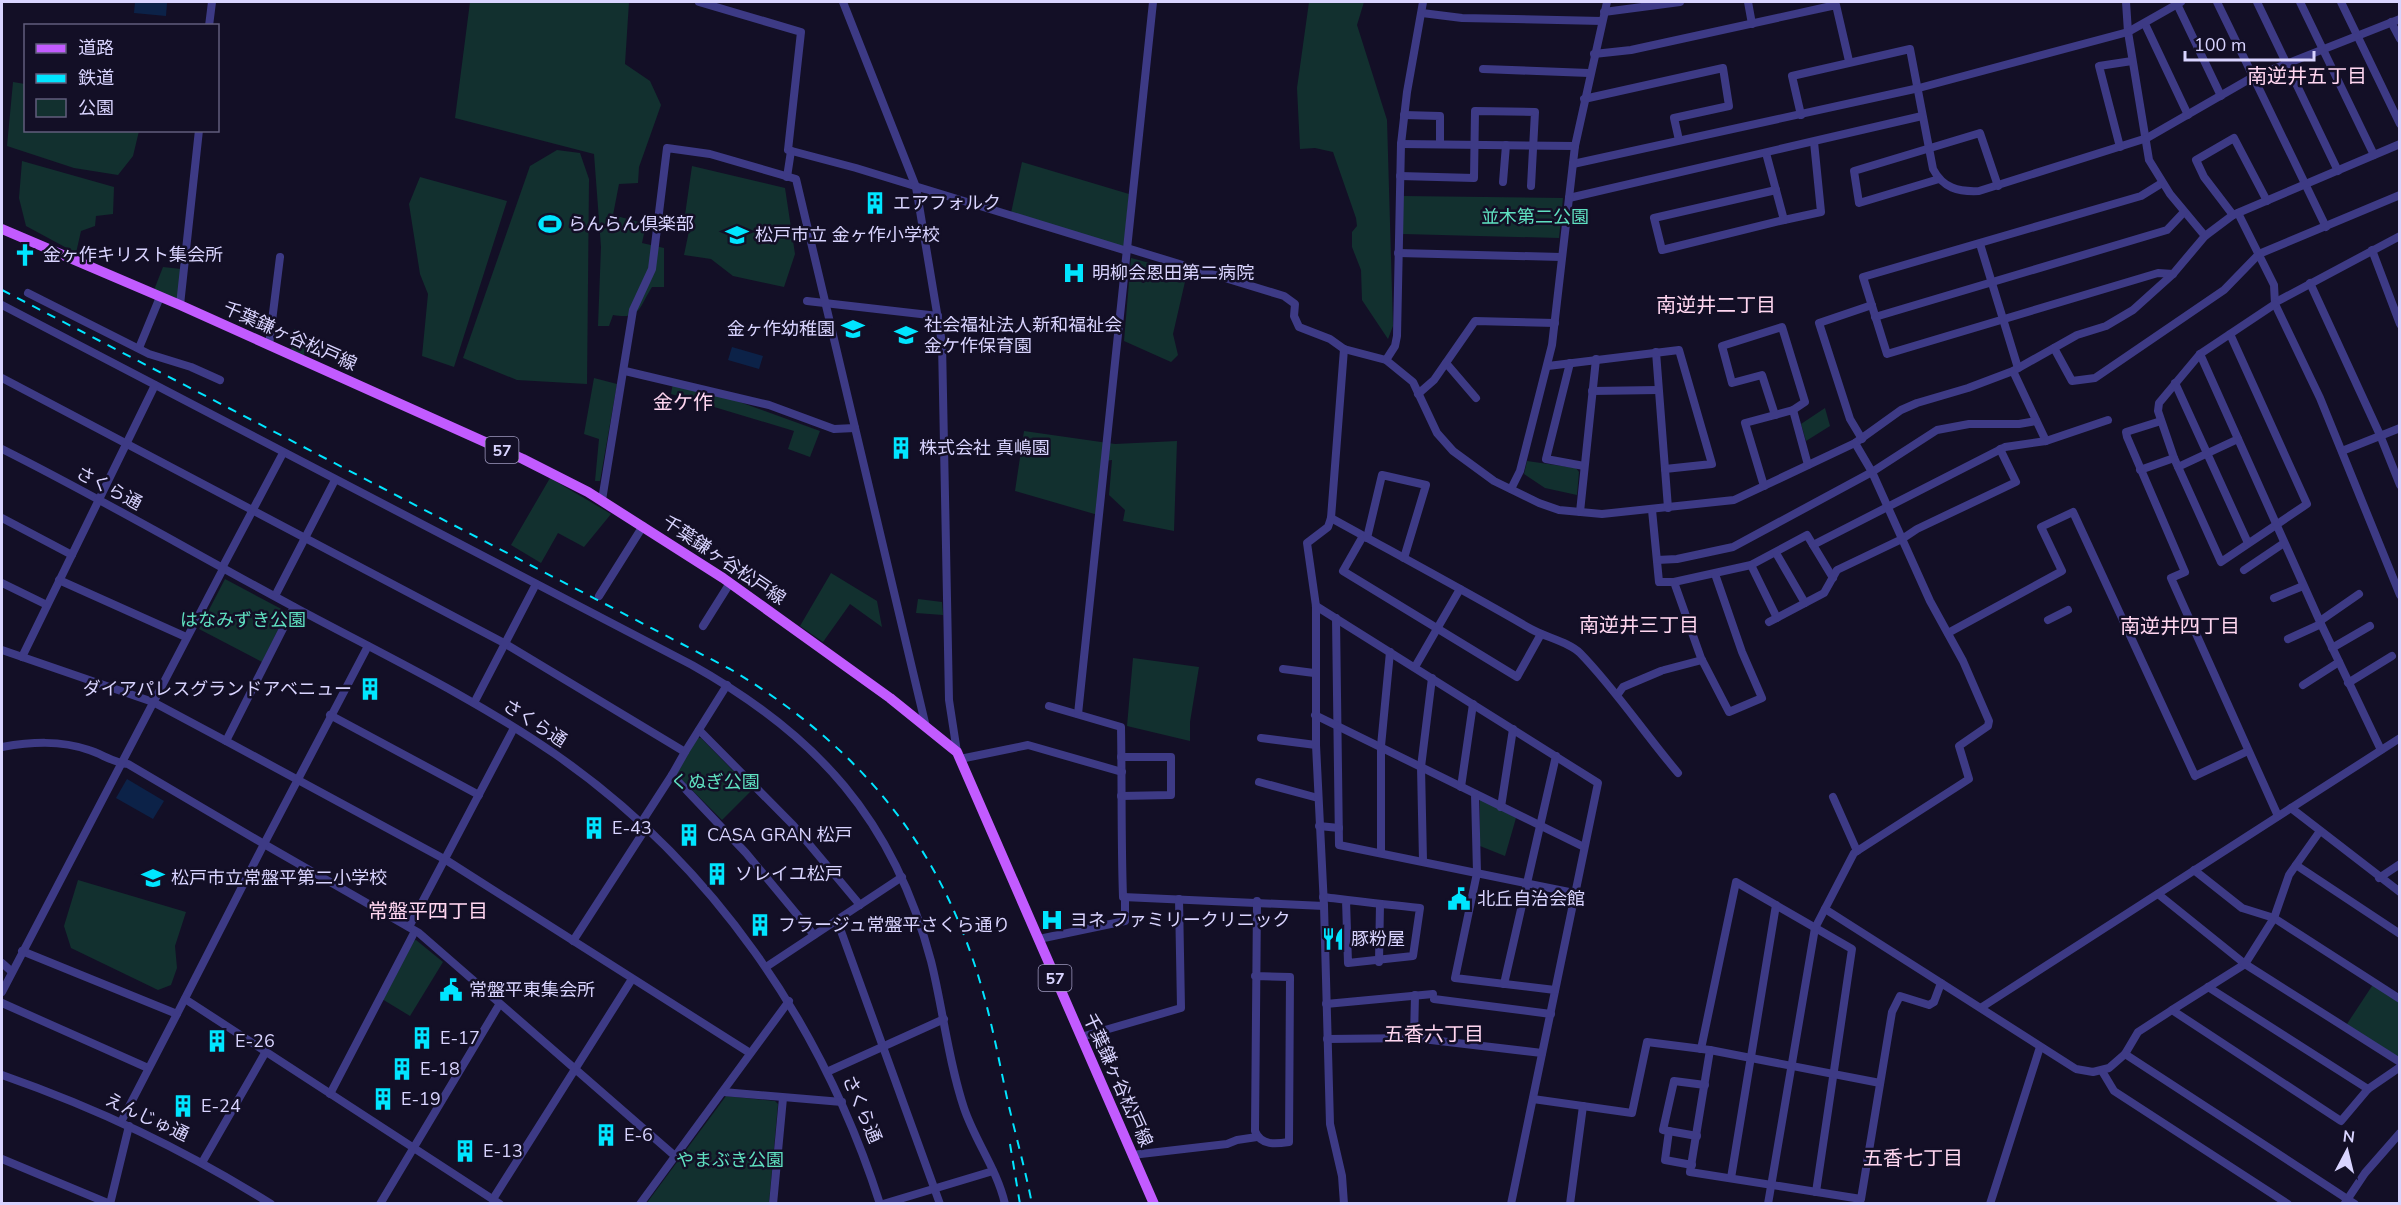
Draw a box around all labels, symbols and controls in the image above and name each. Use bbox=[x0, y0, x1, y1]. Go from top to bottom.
legend bbox=[24, 24, 219, 132]
scale bar bbox=[2185, 24, 2314, 62]
text: 100 m bbox=[2194, 33, 2246, 57]
text: 道路 bbox=[78, 36, 114, 60]
district label: 南逆井五丁目 bbox=[2247, 63, 2367, 90]
text: 鉄道 bbox=[78, 66, 114, 90]
text: 公園 bbox=[78, 96, 114, 120]
building icon: エアフォルク bbox=[862, 190, 888, 216]
place label: エアフォルク bbox=[893, 191, 1001, 215]
park label: 並木第二公園 bbox=[1481, 205, 1589, 229]
sports icon: らんらん倶楽部 bbox=[537, 211, 563, 237]
place label: らんらん倶楽部 bbox=[568, 212, 694, 236]
school or university icon: 松戸市立 金ヶ作小学校 bbox=[724, 222, 750, 248]
place label: 松戸市立 金ヶ作小学校 bbox=[755, 223, 940, 247]
church icon: 金ヶ作キリスト集会所 bbox=[12, 242, 38, 268]
place label: 金ヶ作キリスト集会所 bbox=[43, 243, 223, 267]
hospital icon: 明柳会恩田第二病院 bbox=[1061, 260, 1087, 286]
place label: 明柳会恩田第二病院 bbox=[1092, 261, 1254, 285]
district label: 南逆井二丁目 bbox=[1656, 292, 1776, 319]
street label: 千葉鎌ヶ谷松戸線 bbox=[219, 296, 361, 376]
place label: 社会福祉法人新和福祉会 金ケ作保育園 bbox=[924, 313, 1122, 358]
school or university icon: 金ヶ作幼稚園 bbox=[840, 316, 866, 342]
place label: 金ヶ作幼稚園 bbox=[727, 317, 835, 341]
school or university icon: 社会福祉法人新和福祉会 金ケ作保育園 bbox=[893, 322, 919, 348]
district label: 金ケ作 bbox=[653, 389, 713, 416]
building icon: 株式会社 真嶋園 bbox=[888, 435, 914, 461]
place label: 株式会社 真嶋園 bbox=[919, 436, 1050, 460]
road number: 57 bbox=[486, 437, 518, 463]
street label: さくら通 bbox=[72, 461, 146, 515]
street label: 千葉鎌ヶ谷松戸線 bbox=[658, 510, 790, 610]
park label: はなみずき公園 bbox=[180, 608, 306, 632]
district label: 南逆井三丁目 bbox=[1579, 612, 1699, 639]
district label: 南逆井四丁目 bbox=[2120, 613, 2240, 640]
building icon: ダイアパレスグランドアベニュー bbox=[357, 676, 383, 702]
place label: ダイアパレスグランドアベニュー bbox=[83, 677, 352, 701]
street label: さくら通 bbox=[498, 693, 572, 753]
park label: くぬぎ公園 bbox=[670, 770, 760, 794]
building icon: E-43 bbox=[581, 815, 607, 841]
place label: E-43 bbox=[612, 816, 652, 840]
building icon: CASA GRAN 松戸 bbox=[676, 822, 702, 848]
place label: CASA GRAN 松戸 bbox=[707, 823, 853, 847]
building icon: ソレイユ松戸 bbox=[704, 861, 730, 887]
place label: ソレイユ松戸 bbox=[735, 862, 843, 886]
school or university icon: 松戸市立常盤平第二小学校 bbox=[140, 865, 166, 891]
place label: 松戸市立常盤平第二小学校 bbox=[171, 866, 387, 890]
public building icon: 北丘自治会館 bbox=[1446, 886, 1472, 912]
place label: 北丘自治会館 bbox=[1477, 887, 1585, 911]
district label: 常盤平四丁目 bbox=[368, 898, 488, 925]
hospital icon: ヨネ ファミリークリニック bbox=[1039, 907, 1065, 933]
place label: ヨネ ファミリークリニック bbox=[1070, 908, 1291, 932]
building icon: フラージュ常盤平さくら通り bbox=[747, 912, 773, 938]
place label: フラージュ常盤平さくら通り bbox=[778, 913, 1010, 937]
restaurant icon: 豚粉屋 bbox=[1320, 926, 1346, 952]
place label: 豚粉屋 bbox=[1351, 927, 1405, 951]
road number: 57 bbox=[1038, 965, 1072, 991]
public building icon: 常盤平東集会所 bbox=[438, 977, 464, 1003]
place label: 常盤平東集会所 bbox=[469, 978, 595, 1002]
street label: 千葉鎌ヶ谷松戸線 bbox=[1078, 1009, 1158, 1151]
district label: 五香六丁目 bbox=[1384, 1021, 1484, 1048]
building icon: E-17 bbox=[409, 1025, 435, 1051]
place label: E-17 bbox=[440, 1026, 480, 1050]
building icon: E-26 bbox=[204, 1028, 230, 1054]
place label: E-26 bbox=[235, 1029, 275, 1053]
building icon: E-18 bbox=[389, 1056, 415, 1082]
place label: E-18 bbox=[420, 1057, 460, 1081]
street label: さくら通 bbox=[837, 1071, 887, 1147]
building icon: E-19 bbox=[370, 1086, 396, 1112]
street label: えんじゅ通 bbox=[101, 1087, 193, 1147]
place label: E-19 bbox=[401, 1087, 441, 1111]
building icon: E-24 bbox=[170, 1093, 196, 1119]
place label: E-24 bbox=[201, 1094, 241, 1118]
north arrow bbox=[2317, 1121, 2377, 1181]
building icon: E-6 bbox=[593, 1122, 619, 1148]
place label: E-6 bbox=[624, 1123, 653, 1147]
text: N bbox=[2341, 1125, 2356, 1149]
building icon: E-13 bbox=[452, 1138, 478, 1164]
place label: E-13 bbox=[483, 1139, 523, 1163]
district label: 五香七丁目 bbox=[1863, 1145, 1963, 1172]
park label: やまぶき公園 bbox=[676, 1148, 784, 1172]

